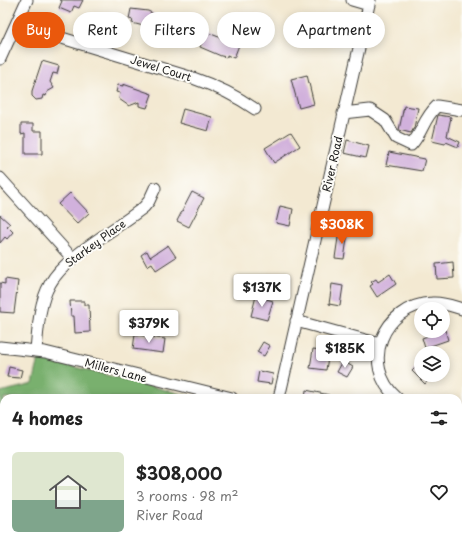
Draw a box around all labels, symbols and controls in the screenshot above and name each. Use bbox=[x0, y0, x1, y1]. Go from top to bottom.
chip: Buy bbox=[12, 12, 65, 48]
chip: Rent bbox=[73, 12, 132, 48]
chip: Filters bbox=[140, 12, 209, 48]
chip: New bbox=[217, 12, 275, 48]
chip: Apartment bbox=[283, 12, 385, 48]
street label: Jewel Court bbox=[128, 51, 194, 86]
street label: River Road bbox=[317, 134, 347, 194]
pin: $308K bbox=[314, 211, 370, 245]
text: $308K bbox=[320, 214, 364, 233]
street label: Starkey Place bbox=[61, 215, 129, 271]
pin: $137K bbox=[234, 274, 290, 308]
text: $137K bbox=[242, 277, 282, 296]
map controls bbox=[414, 302, 450, 382]
button: locate bbox=[414, 302, 450, 338]
pin: $379K bbox=[121, 310, 177, 344]
text: $379K bbox=[128, 313, 170, 332]
pin: $185K bbox=[317, 335, 373, 369]
text: $185K bbox=[325, 338, 365, 357]
button: layers bbox=[414, 346, 450, 382]
street label: Millers Lane bbox=[83, 354, 149, 386]
text: 4 homes bbox=[12, 405, 83, 431]
icon: filters bbox=[428, 407, 450, 429]
text: $308,000 bbox=[136, 460, 222, 486]
icon: home bbox=[44, 468, 92, 516]
icon: heart bbox=[428, 481, 450, 503]
text: 3 rooms · 98 m² bbox=[136, 486, 238, 505]
text: River Road bbox=[136, 505, 203, 524]

